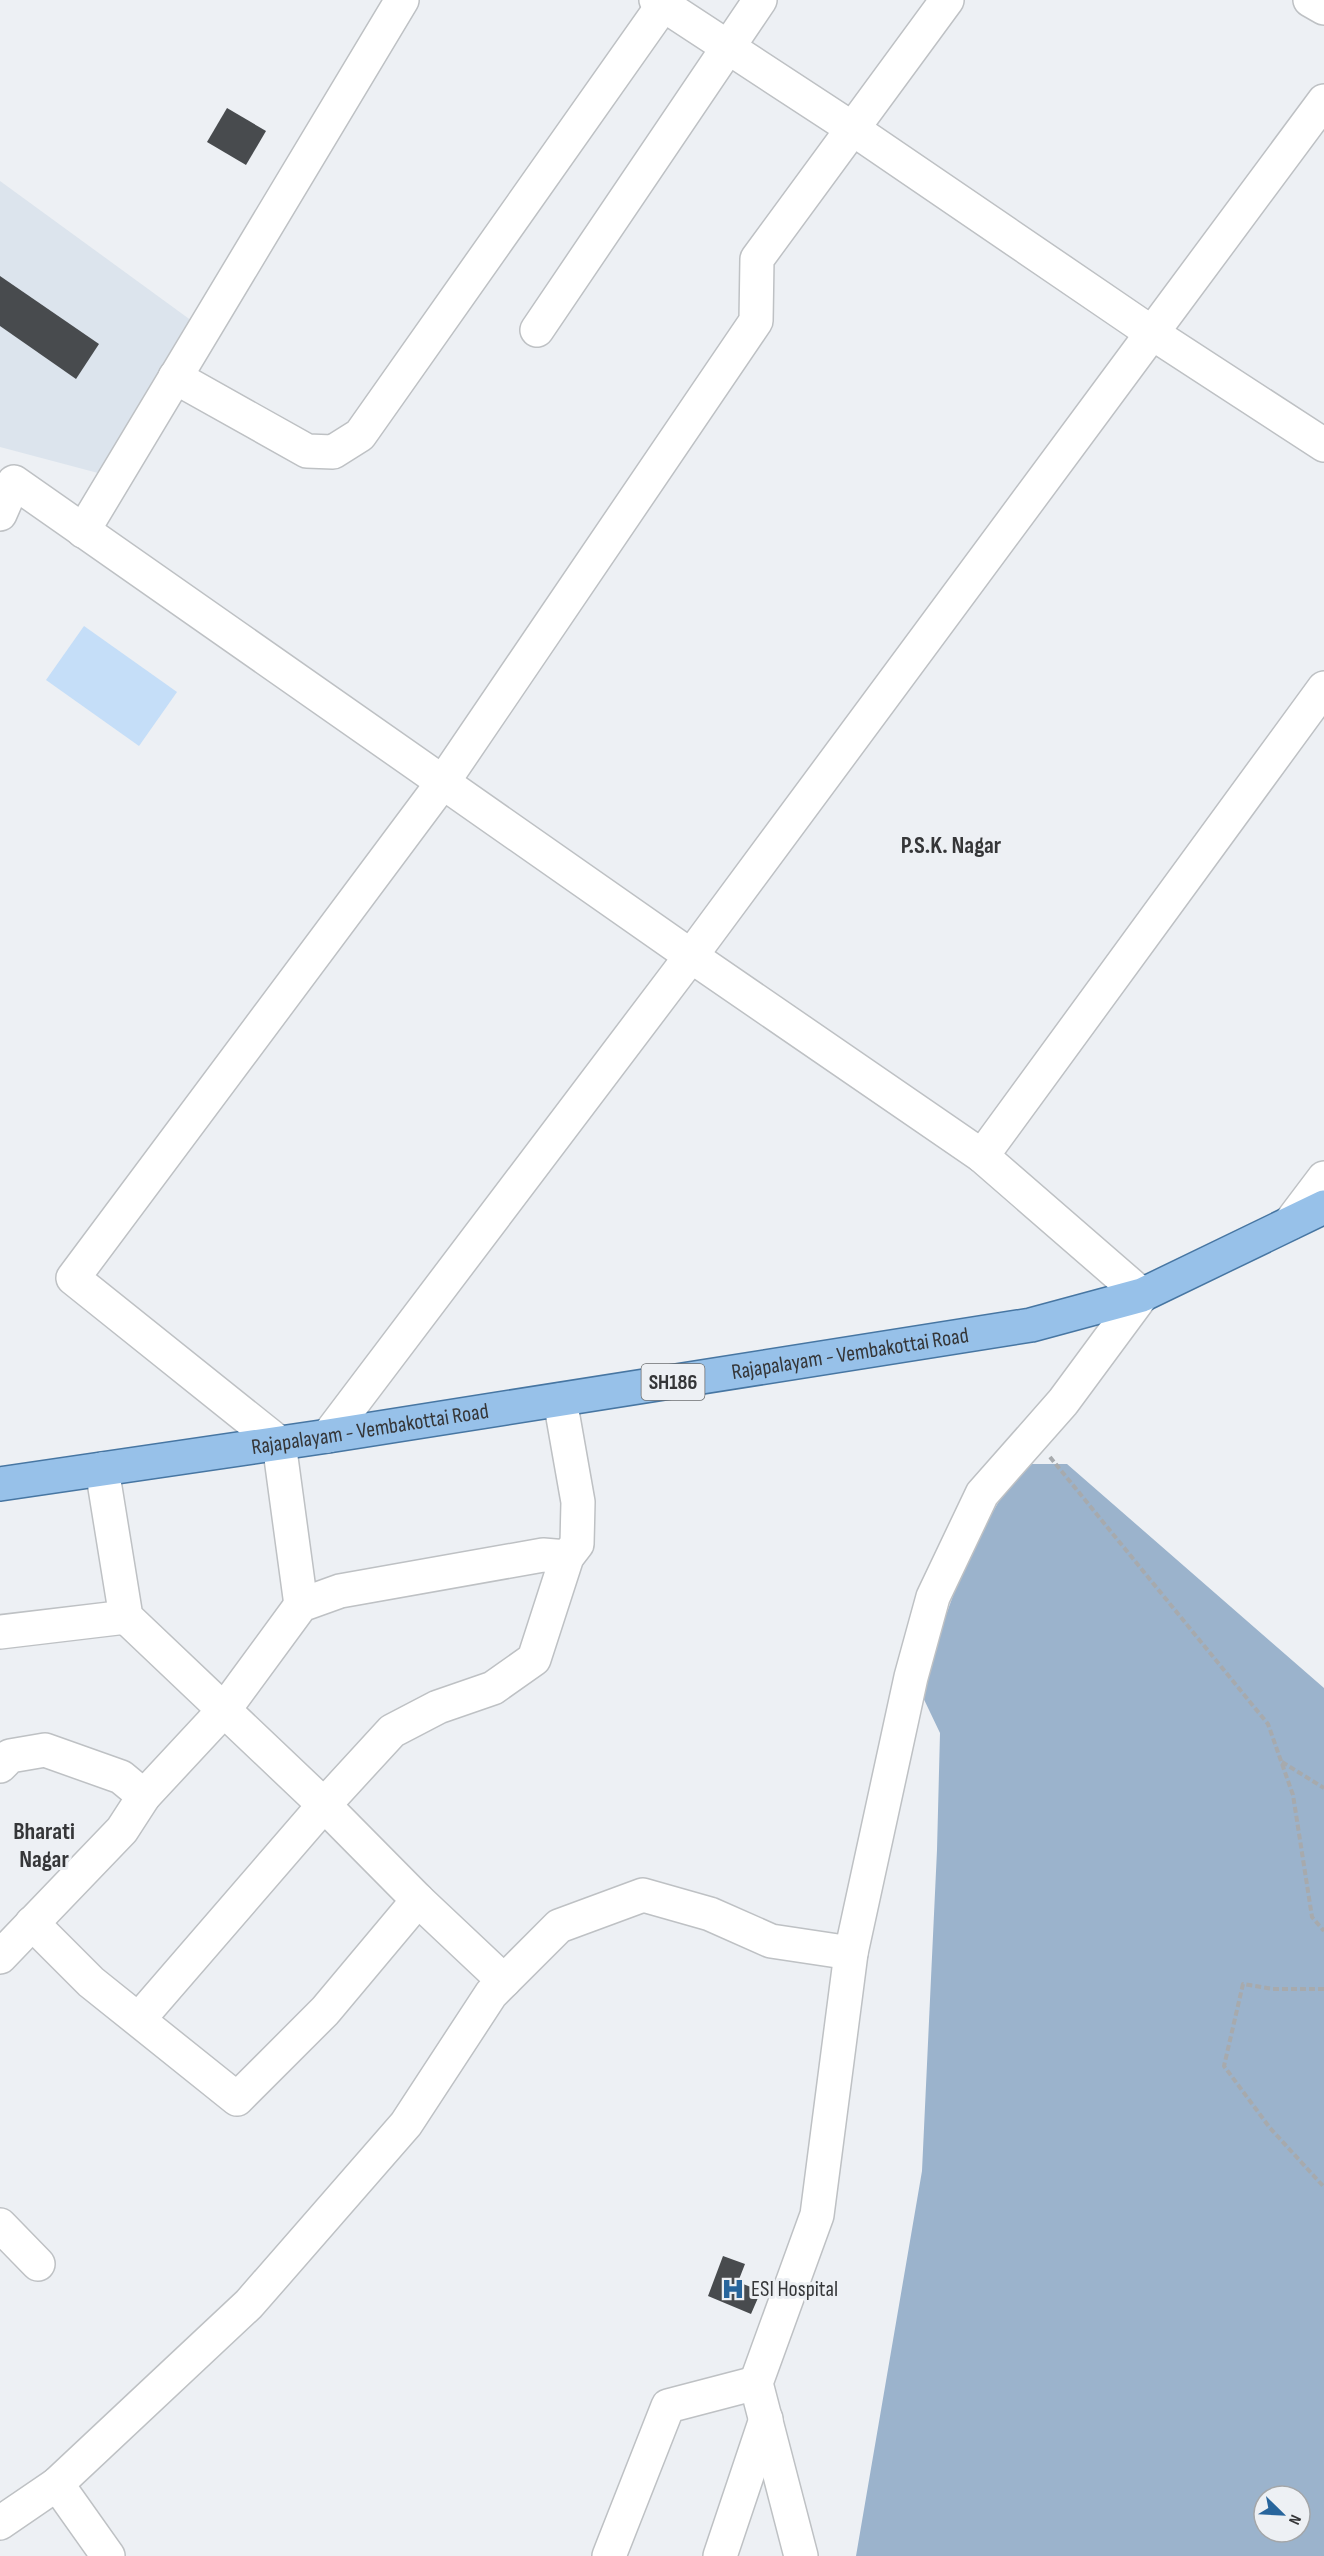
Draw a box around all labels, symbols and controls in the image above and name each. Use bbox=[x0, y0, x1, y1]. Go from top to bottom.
district label: P.S.K. Nagar bbox=[901, 831, 1002, 860]
street label: Rajapalayam - Vembakottai Road bbox=[730, 1322, 971, 1386]
road number: SH186 bbox=[642, 1364, 704, 1400]
street label: Rajapalayam - Vembakottai Road bbox=[249, 1397, 491, 1461]
district label: Bharati Nagar bbox=[13, 1817, 75, 1874]
hospital icon: ESI Hospital bbox=[720, 2276, 746, 2302]
place label: ESI Hospital bbox=[751, 2276, 838, 2303]
north arrow bbox=[1252, 2484, 1312, 2544]
text: N bbox=[1284, 2512, 1305, 2527]

